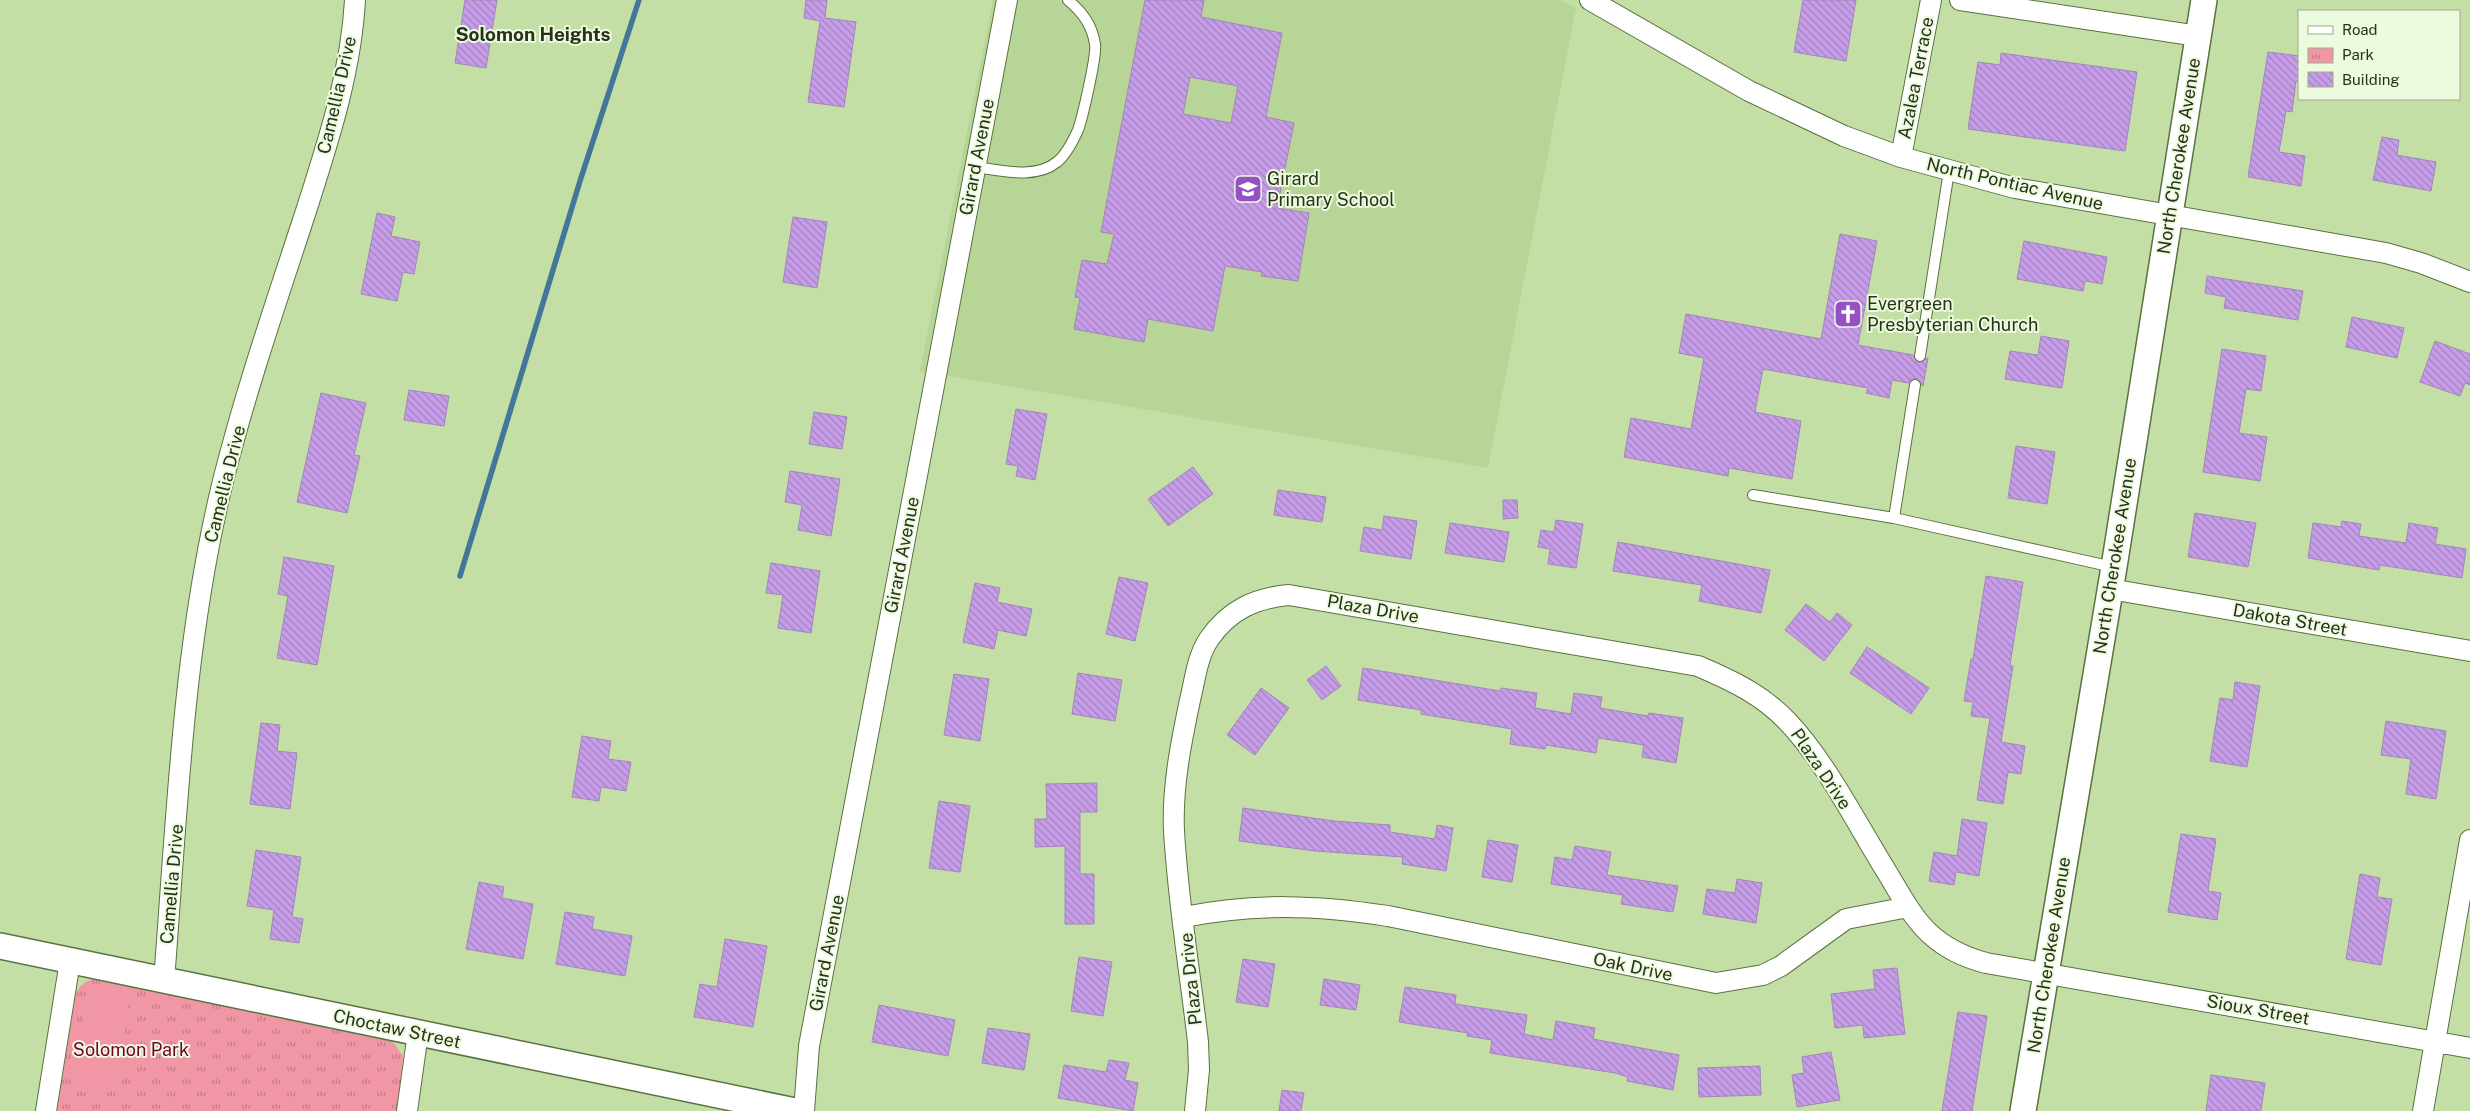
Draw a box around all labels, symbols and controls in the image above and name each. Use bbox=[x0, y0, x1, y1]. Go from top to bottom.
legend bbox=[2298, 10, 2460, 100]
street label: Azalea Terrace bbox=[1893, 15, 1938, 141]
text: Road bbox=[2342, 21, 2378, 38]
district label: Solomon Heights bbox=[455, 23, 611, 45]
street label: Camellia Drive bbox=[313, 34, 360, 156]
text: Park bbox=[2342, 46, 2374, 63]
street label: North Cherokee Avenue bbox=[2153, 56, 2204, 256]
text: Building bbox=[2342, 71, 2400, 88]
street label: Girard Avenue bbox=[955, 97, 998, 217]
street label: North Pontiac Avenue bbox=[1925, 153, 2106, 214]
place label: Girard Primary School bbox=[1267, 168, 1395, 210]
school or university icon: Girard Primary School bbox=[1233, 174, 1263, 204]
place label: Evergreen Presbyterian Church bbox=[1867, 293, 2038, 335]
church icon: Evergreen Presbyterian Church bbox=[1833, 299, 1863, 329]
street label: Camellia Drive bbox=[200, 423, 249, 545]
street label: North Cherokee Avenue bbox=[2089, 456, 2140, 656]
street label: Girard Avenue bbox=[880, 495, 923, 615]
street label: Plaza Drive bbox=[1326, 590, 1421, 627]
street label: Dakota Street bbox=[2231, 599, 2349, 640]
street label: Plaza Drive bbox=[1787, 724, 1856, 813]
street label: Camellia Drive bbox=[156, 823, 187, 945]
street label: North Cherokee Avenue bbox=[2023, 855, 2074, 1055]
street label: Girard Avenue bbox=[805, 893, 848, 1013]
street label: Plaza Drive bbox=[1175, 932, 1206, 1026]
street label: Oak Drive bbox=[1592, 948, 1675, 985]
street label: Sioux Street bbox=[2205, 990, 2311, 1029]
street label: Choctaw Street bbox=[331, 1005, 463, 1052]
park label: Solomon Park bbox=[73, 1039, 189, 1060]

